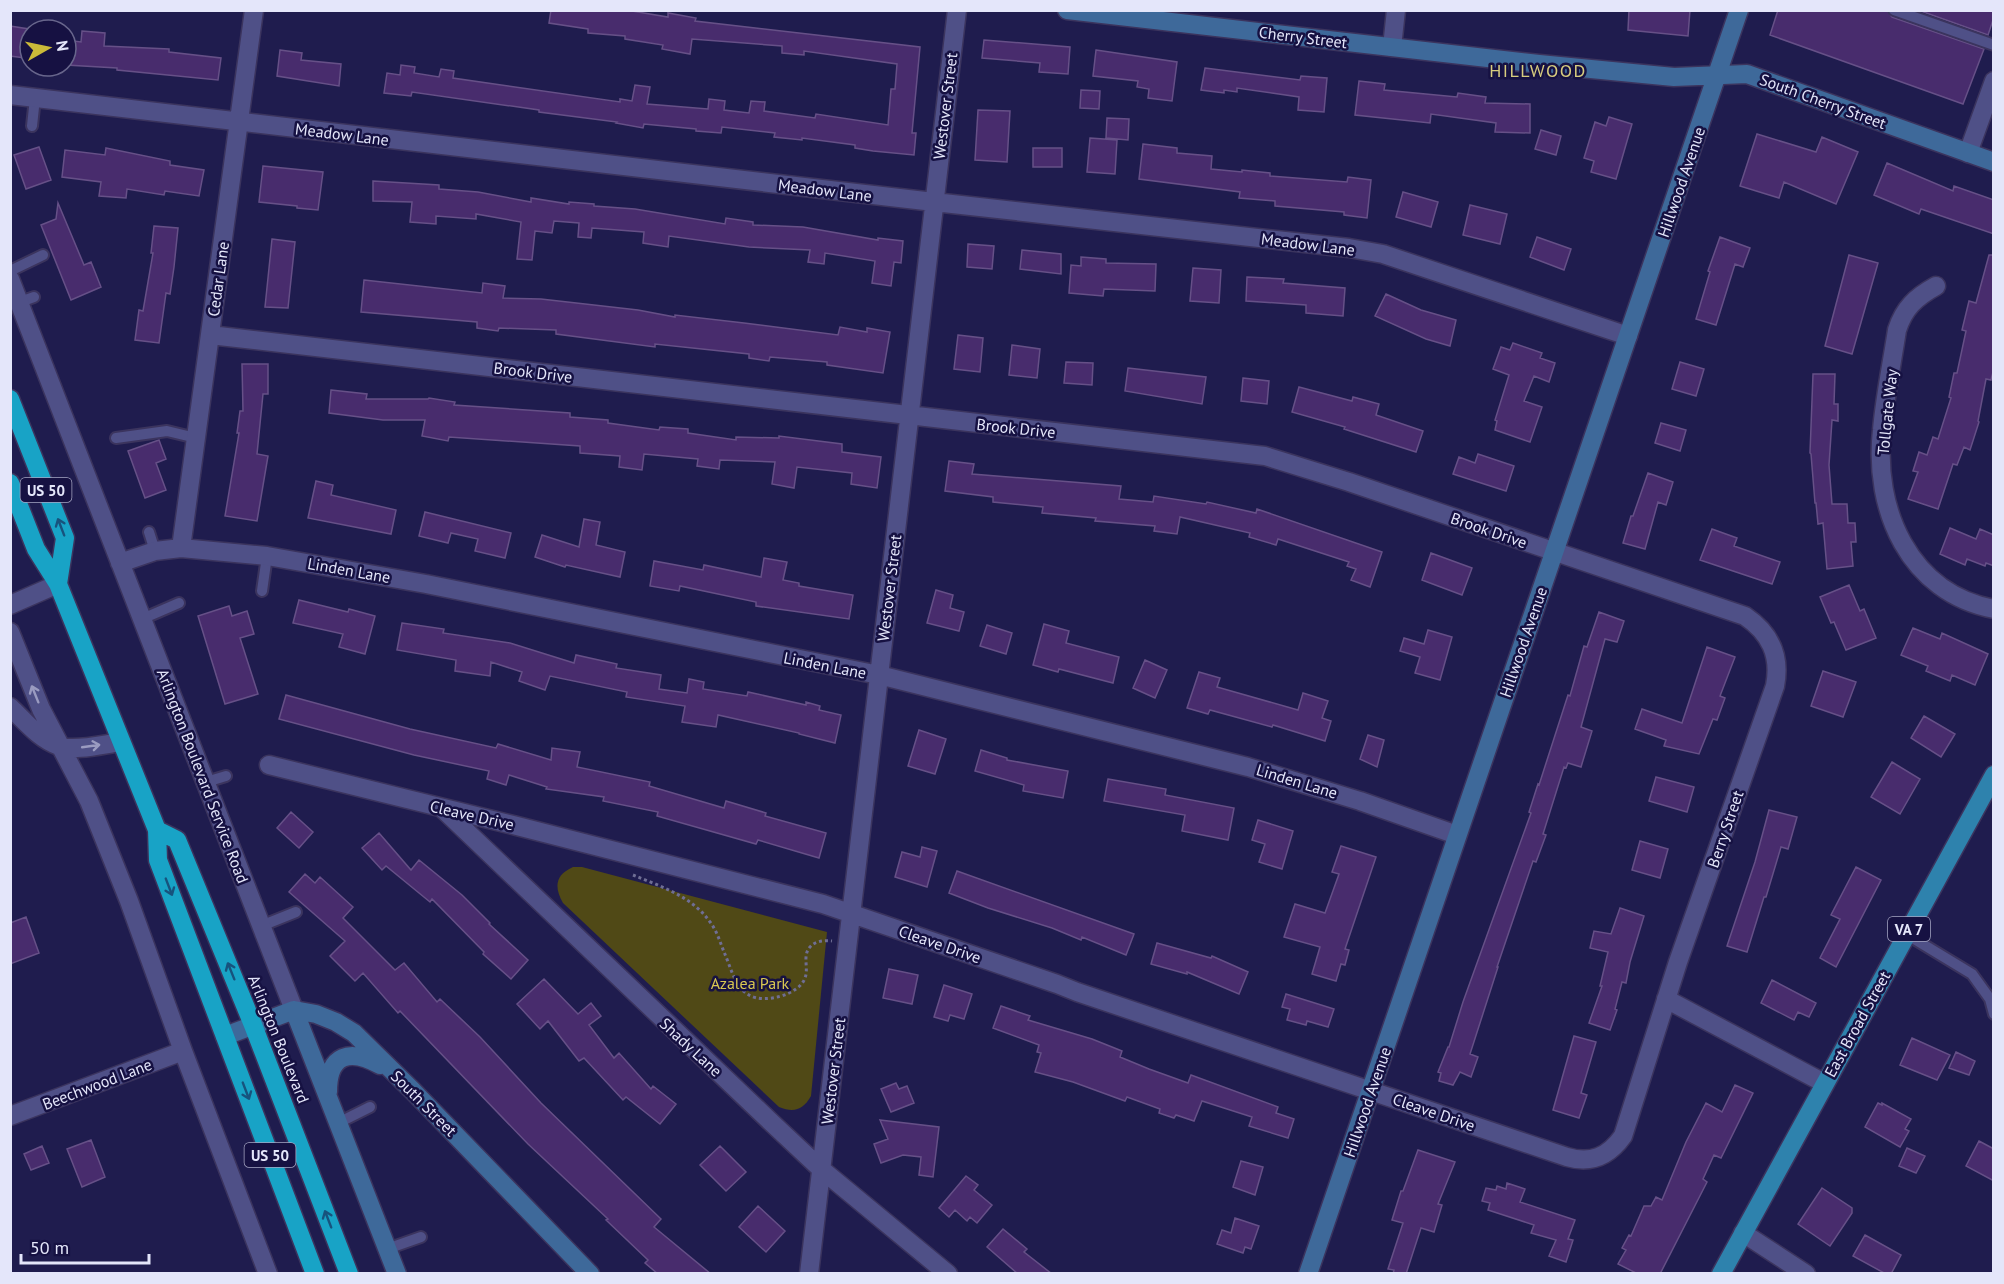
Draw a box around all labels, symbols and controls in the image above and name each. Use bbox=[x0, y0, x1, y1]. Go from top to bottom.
north arrow bbox=[18, 18, 78, 78]
street label: Cherry Street bbox=[1258, 22, 1349, 52]
text: N bbox=[52, 39, 74, 52]
street label: Westover Street bbox=[929, 51, 962, 160]
district label: HILLWOOD bbox=[1489, 59, 1587, 82]
street label: South Cherry Street bbox=[1757, 69, 1889, 133]
street label: Meadow Lane bbox=[294, 118, 390, 150]
street label: Hillwood Avenue bbox=[1653, 124, 1709, 240]
street label: Meadow Lane bbox=[777, 174, 873, 206]
street label: Meadow Lane bbox=[1260, 228, 1356, 260]
street label: Cedar Lane bbox=[203, 240, 233, 318]
street label: Brook Drive bbox=[492, 357, 574, 387]
street label: Tollgate Way bbox=[1873, 367, 1902, 456]
street label: Brook Drive bbox=[976, 414, 1056, 442]
road number: US 50 bbox=[20, 478, 72, 502]
street label: Brook Drive bbox=[1448, 508, 1530, 552]
one-way arrow bbox=[55, 518, 66, 537]
street label: Westover Street bbox=[873, 533, 906, 642]
street label: Linden Lane bbox=[306, 553, 392, 587]
street label: Hillwood Avenue bbox=[1495, 584, 1551, 700]
street label: Linden Lane bbox=[782, 647, 868, 683]
street label: Arlington Boulevard Service Road bbox=[153, 666, 253, 886]
one-way arrow bbox=[29, 686, 40, 704]
one-way arrow bbox=[80, 740, 100, 751]
street label: Linden Lane bbox=[1254, 759, 1340, 803]
street label: Berry Street bbox=[1702, 787, 1748, 870]
street label: Cleave Drive bbox=[428, 796, 516, 834]
one-way arrow bbox=[164, 877, 175, 896]
road number: VA 7 bbox=[1888, 917, 1930, 941]
street label: Cleave Drive bbox=[896, 921, 984, 967]
one-way arrow bbox=[225, 962, 236, 981]
street label: East Broad Street bbox=[1820, 967, 1895, 1080]
street label: Arlington Boulevard bbox=[244, 972, 314, 1106]
park label: Azalea Park bbox=[711, 973, 790, 993]
street label: Shady Lane bbox=[656, 1013, 726, 1081]
street label: Westover Street bbox=[817, 1016, 850, 1125]
street label: Hillwood Avenue bbox=[1339, 1044, 1395, 1160]
street label: Beechwood Lane bbox=[39, 1054, 155, 1114]
street label: South Street bbox=[387, 1066, 462, 1141]
one-way arrow bbox=[241, 1081, 252, 1100]
street label: Cleave Drive bbox=[1390, 1089, 1478, 1135]
road number: US 50 bbox=[244, 1143, 296, 1167]
one-way arrow bbox=[322, 1210, 333, 1229]
scale bar bbox=[21, 1227, 148, 1265]
text: 50 m bbox=[30, 1236, 69, 1259]

